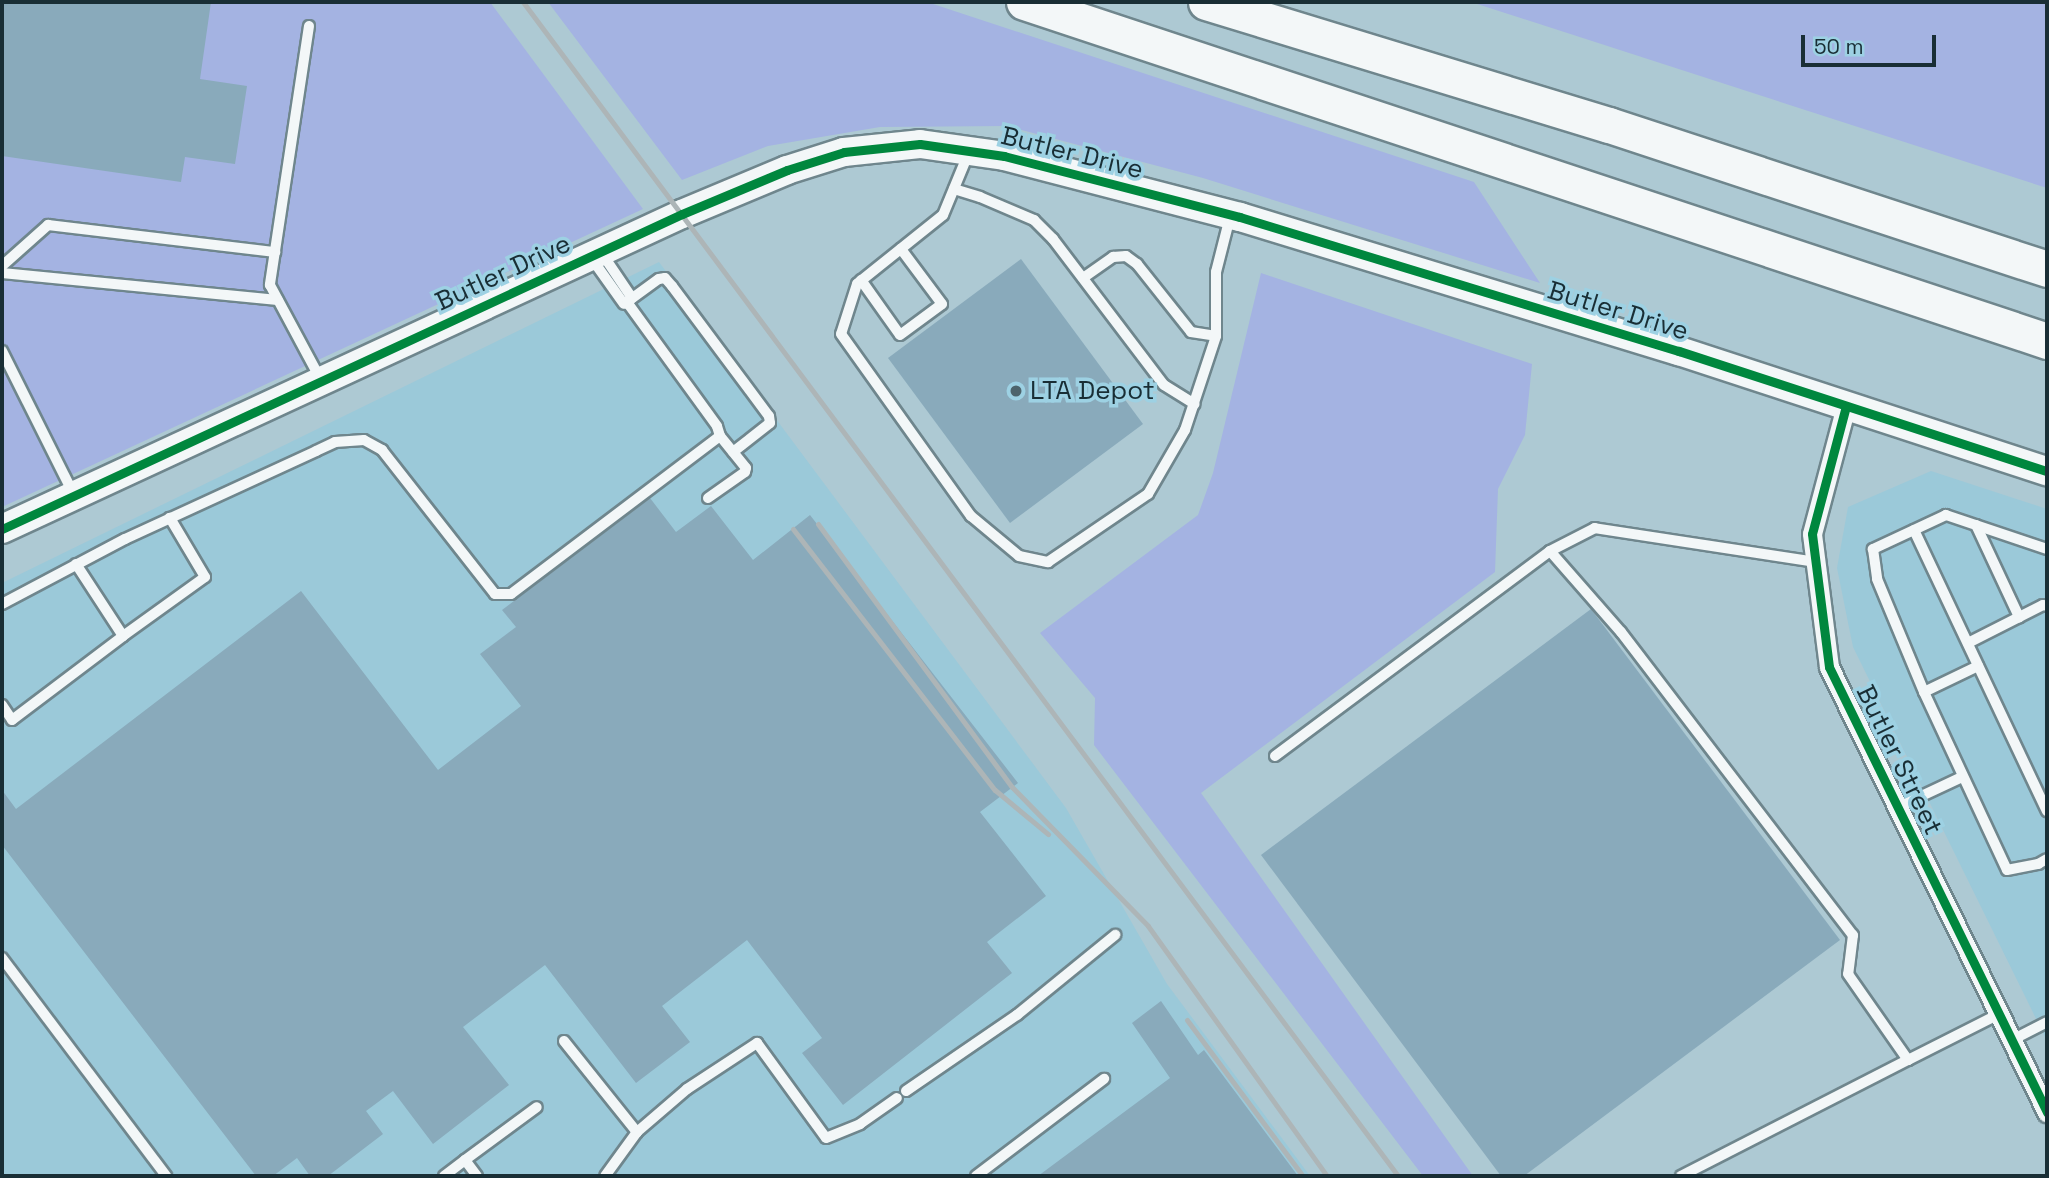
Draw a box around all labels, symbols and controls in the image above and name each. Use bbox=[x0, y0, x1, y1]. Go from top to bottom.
scale bar bbox=[1804, 21, 1939, 65]
text: 50 m bbox=[1814, 33, 1864, 60]
street label: Butler Drive bbox=[998, 120, 1146, 186]
street label: Butler Drive bbox=[430, 228, 576, 318]
street label: Butler Drive bbox=[1544, 275, 1692, 347]
place label: LTA Depot bbox=[1030, 375, 1155, 407]
marker: LTA Depot bbox=[1008, 383, 1024, 399]
street label: Butler Street bbox=[1849, 680, 1949, 840]

